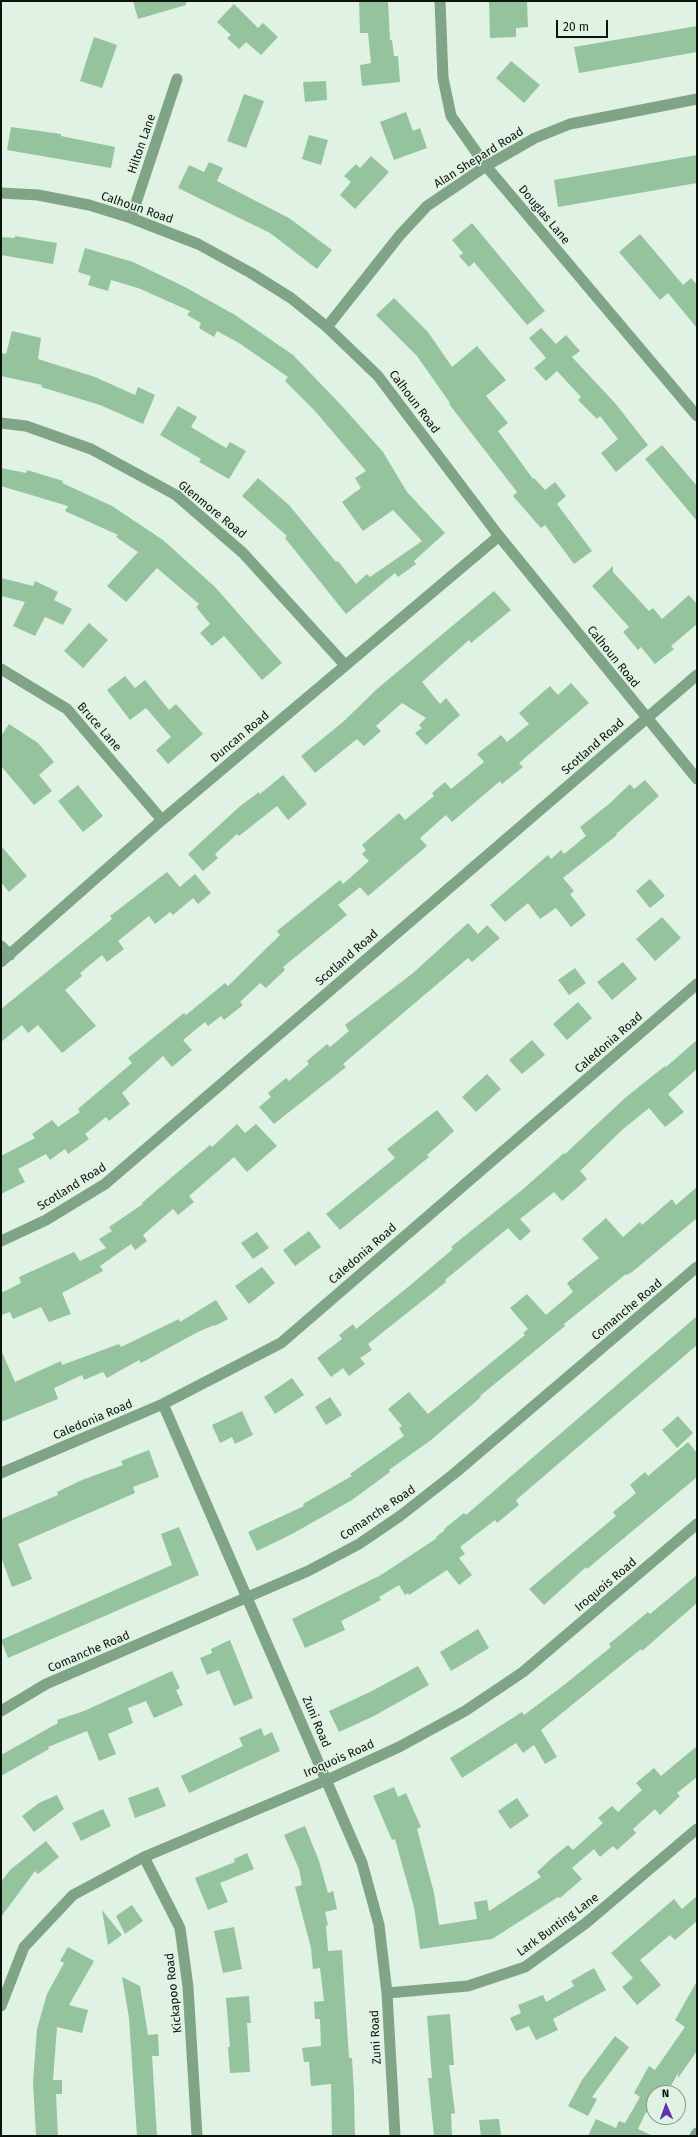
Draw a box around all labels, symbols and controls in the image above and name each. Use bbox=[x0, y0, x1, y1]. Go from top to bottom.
scale bar bbox=[558, 12, 610, 38]
text: 20 m bbox=[563, 20, 589, 34]
street label: Hilton Lane bbox=[125, 112, 159, 176]
street label: Alan Shepard Road bbox=[432, 125, 526, 191]
street label: Douglas Lane bbox=[515, 183, 573, 247]
street label: Calhoun Road bbox=[99, 189, 175, 227]
street label: Calhoun Road bbox=[386, 368, 442, 436]
street label: Glenmore Road bbox=[175, 478, 249, 542]
street label: Calhoun Road bbox=[584, 623, 642, 691]
street label: Bruce Lane bbox=[74, 700, 124, 754]
street label: Duncan Road bbox=[208, 708, 272, 766]
street label: Scotland Road bbox=[559, 716, 627, 778]
street label: Scotland Road bbox=[313, 927, 381, 989]
street label: Caledonia Road bbox=[572, 1010, 646, 1076]
street label: Scotland Road bbox=[35, 1160, 109, 1214]
street label: Caledonia Road bbox=[326, 1221, 400, 1287]
street label: Comanche Road bbox=[589, 1276, 665, 1344]
street label: Caledonia Road bbox=[51, 1397, 135, 1443]
street label: Comanche Road bbox=[338, 1483, 418, 1543]
street label: Iroquois Road bbox=[572, 1555, 640, 1615]
street label: Comanche Road bbox=[46, 1628, 132, 1676]
street label: Zuni Road bbox=[299, 1694, 333, 1750]
street label: Iroquois Road bbox=[301, 1737, 377, 1781]
street label: Lark Bunting Lane bbox=[514, 1890, 602, 1960]
street label: Kickapoo Road bbox=[163, 1952, 185, 2034]
street label: Zuni Road bbox=[367, 2010, 385, 2064]
north arrow bbox=[646, 2085, 686, 2125]
text: N bbox=[662, 2087, 669, 2100]

